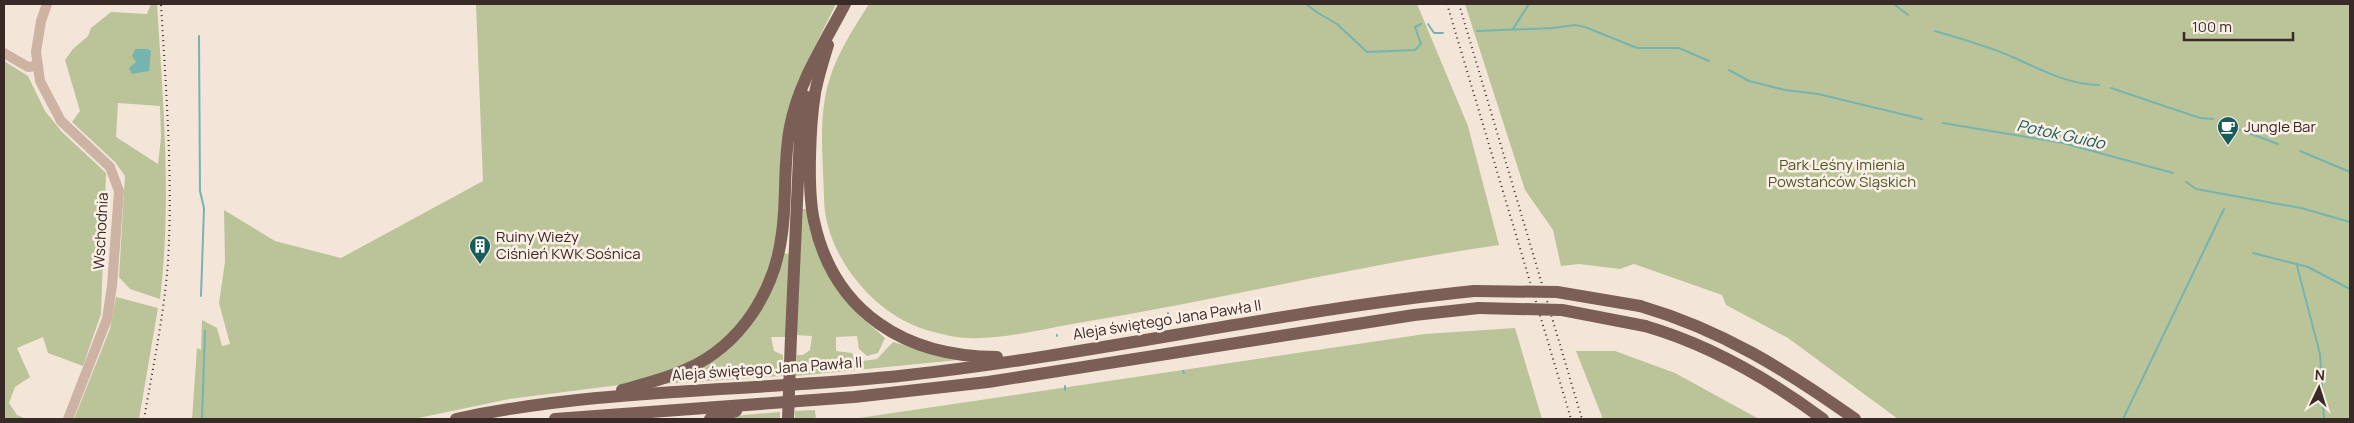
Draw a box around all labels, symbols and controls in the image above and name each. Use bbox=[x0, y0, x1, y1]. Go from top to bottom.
scale bar bbox=[2184, 10, 2293, 42]
text: 100 m bbox=[2192, 16, 2232, 37]
water label: Potok Guido bbox=[2015, 114, 2108, 154]
cafe icon: Jungle Bar bbox=[2216, 115, 2240, 146]
place label: Jungle Bar bbox=[2244, 116, 2316, 137]
park label: Park Leśny imienia Powstańców Śląskich bbox=[1768, 154, 1916, 192]
street label: Wschodnia bbox=[88, 192, 113, 270]
place label: Ruiny Wieży Ciśnień KWK Sośnica bbox=[496, 226, 641, 264]
building icon: Ruiny Wieży Ciśnień KWK Sośnica bbox=[468, 234, 492, 265]
street label: Aleja świętego Jana Pawła II bbox=[1071, 294, 1263, 345]
street label: Aleja świętego Jana Pawła II bbox=[671, 351, 863, 386]
north arrow bbox=[2294, 363, 2344, 413]
text: N bbox=[2314, 365, 2326, 384]

